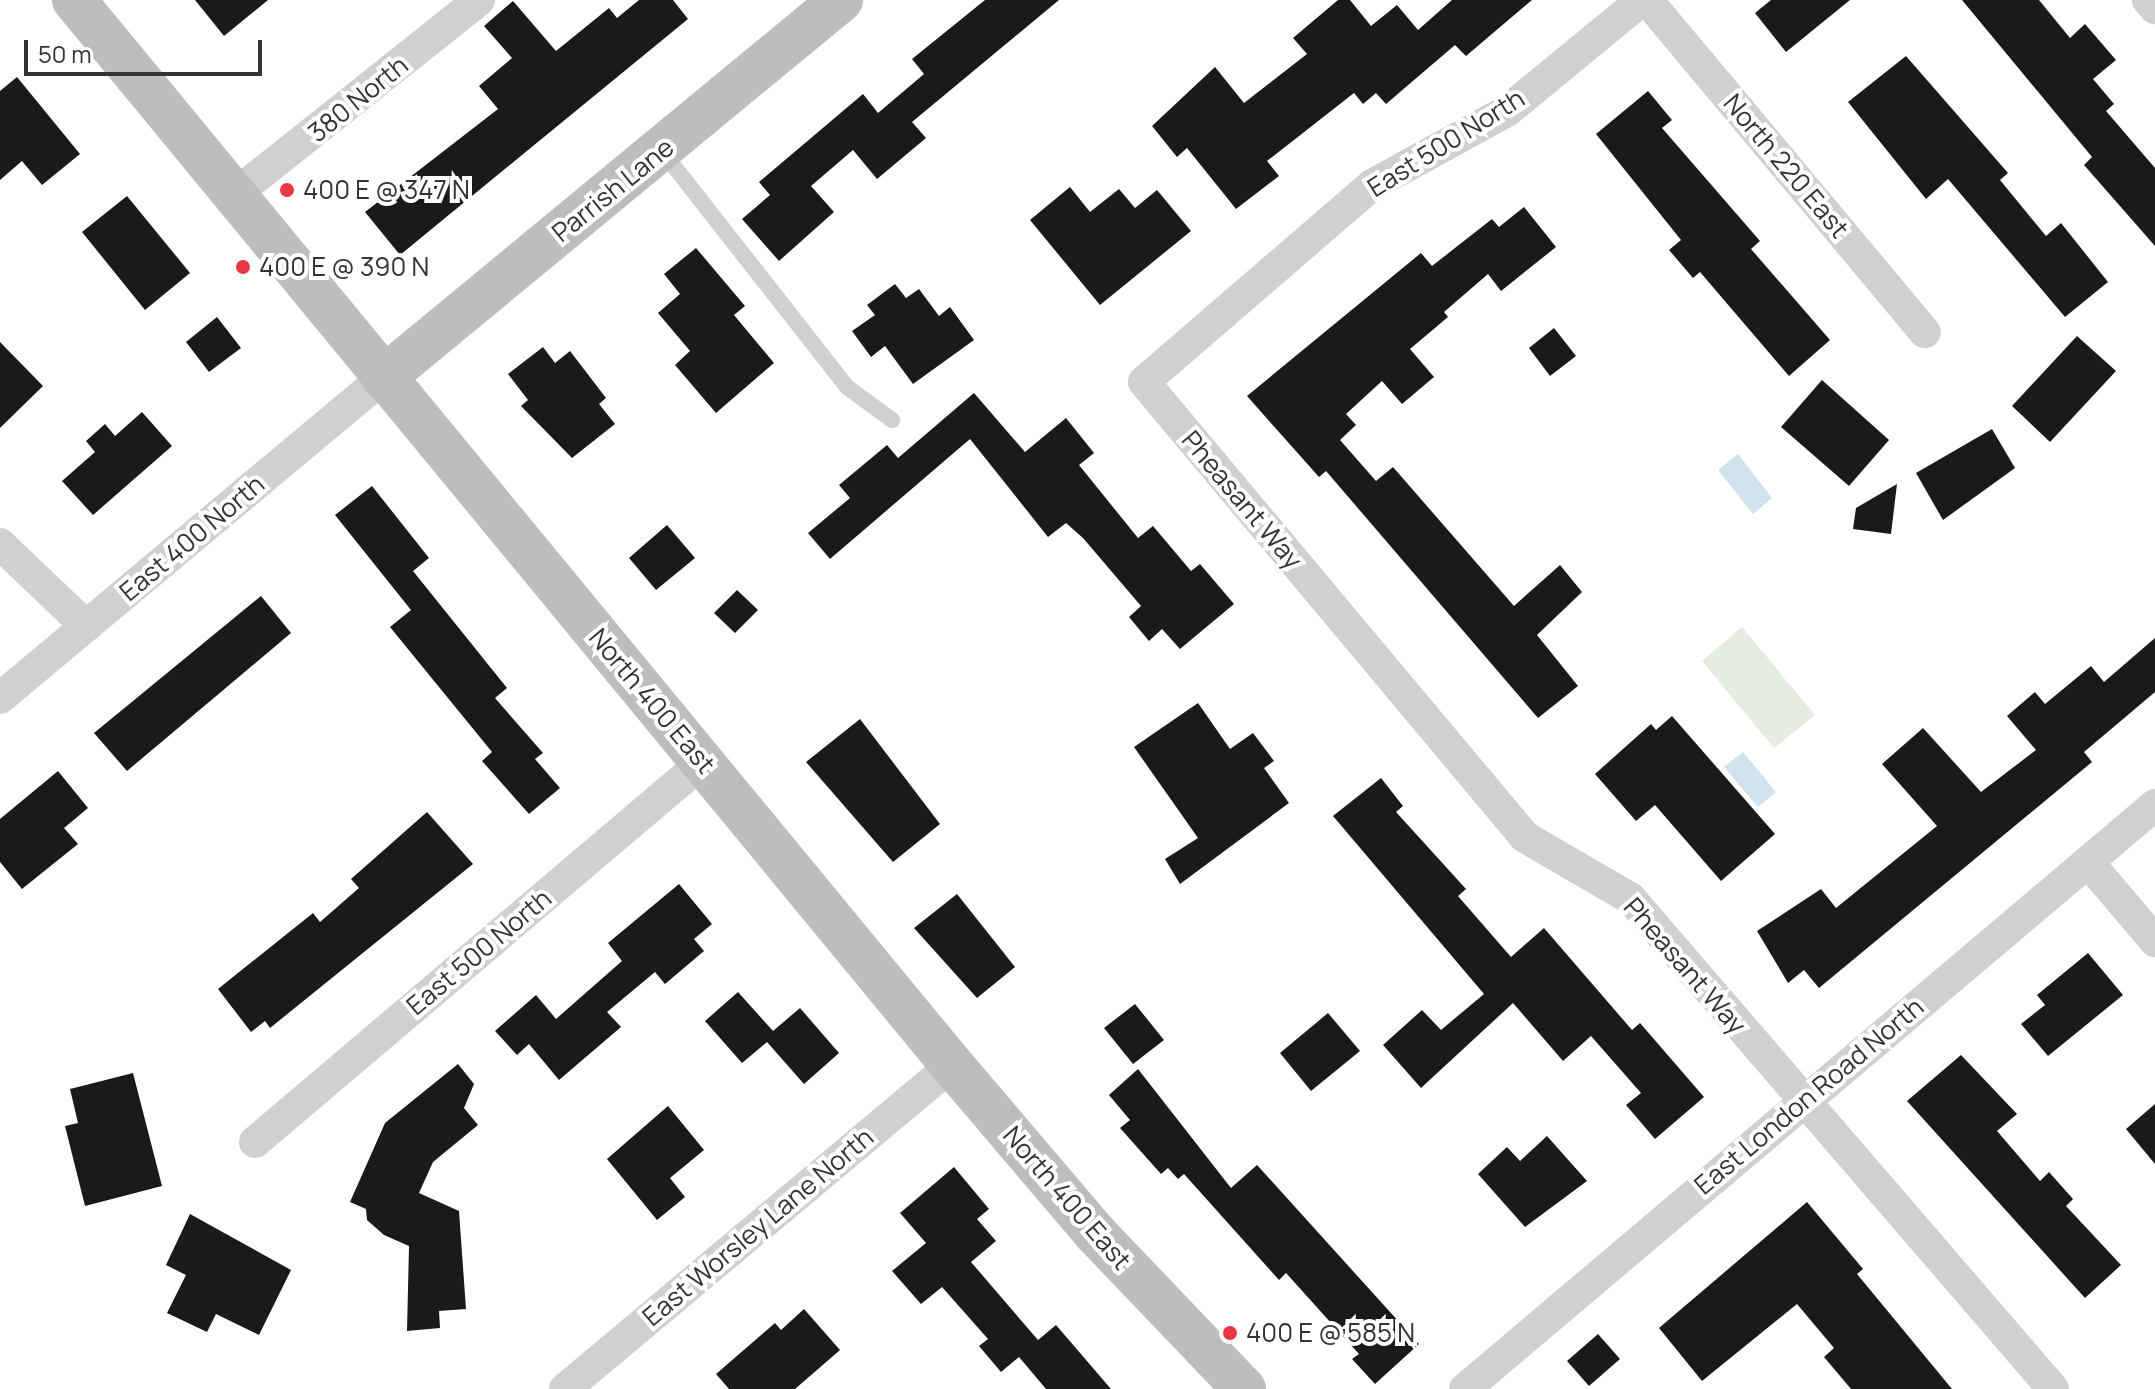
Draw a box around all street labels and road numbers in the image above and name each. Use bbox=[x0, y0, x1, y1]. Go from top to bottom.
street label: 380 North bbox=[302, 49, 414, 149]
street label: East 500 North bbox=[1362, 82, 1530, 204]
street label: North 220 East bbox=[1717, 88, 1855, 244]
street label: Parrish Lane bbox=[546, 132, 680, 248]
street label: Pheasant Way bbox=[1175, 425, 1309, 575]
street label: East 400 North bbox=[113, 468, 271, 608]
street label: North 400 East bbox=[582, 622, 722, 780]
street label: East 500 North bbox=[400, 883, 558, 1021]
street label: Pheasant Way bbox=[1617, 892, 1753, 1040]
street label: East London Road North bbox=[1688, 991, 1930, 1201]
street label: North 400 East bbox=[996, 1120, 1138, 1276]
street label: East Worsley Lane North bbox=[637, 1122, 879, 1332]

